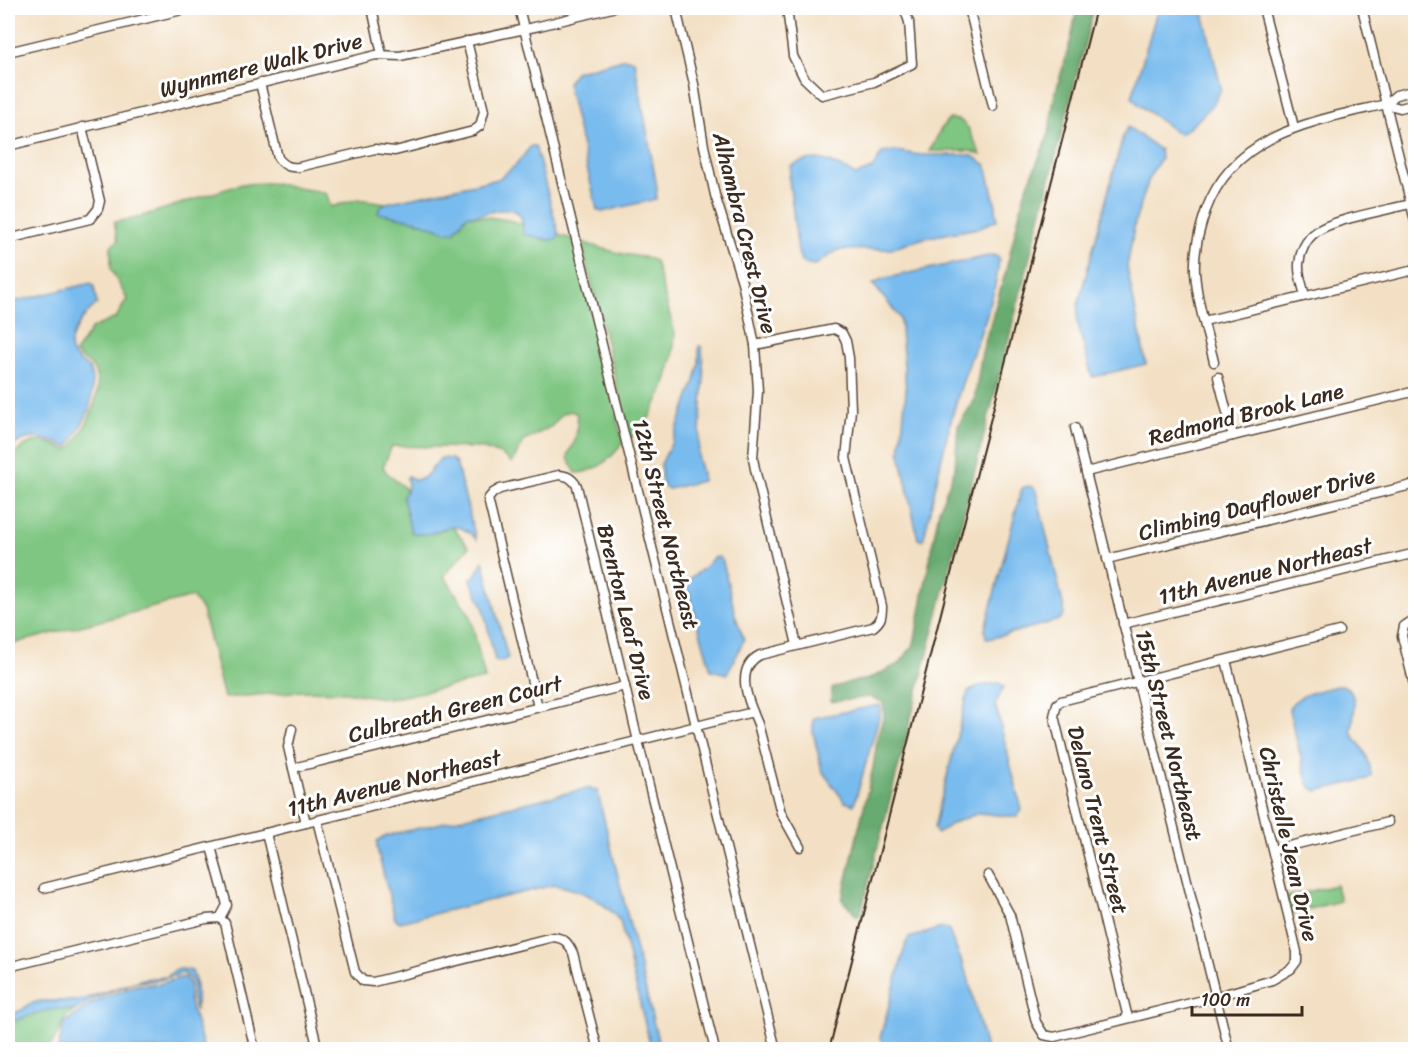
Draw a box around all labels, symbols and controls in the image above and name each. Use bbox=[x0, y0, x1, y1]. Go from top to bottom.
street label: Wynnmere Walk Drive bbox=[155, 21, 367, 109]
street label: Alhambra Crest Drive bbox=[701, 127, 789, 338]
street label: Redmond Brook Lane bbox=[1144, 371, 1348, 457]
street label: 12th Street Northeast bbox=[621, 415, 711, 634]
street label: Climbing Dayflower Drive bbox=[1134, 456, 1380, 552]
street label: Brenton Leaf Drive bbox=[585, 520, 667, 704]
street label: 11th Avenue Northeast bbox=[1154, 525, 1377, 616]
street label: 15th Street Northeast bbox=[1124, 625, 1214, 845]
street label: Culbreath Green Court bbox=[344, 663, 567, 754]
street label: Delano Trent Street bbox=[1056, 722, 1140, 919]
street label: 11th Avenue Northeast bbox=[283, 737, 506, 828]
street label: Christelle Jean Drive bbox=[1248, 743, 1330, 945]
scale bar bbox=[1192, 979, 1302, 1017]
text: 100 m bbox=[1201, 984, 1250, 1016]

